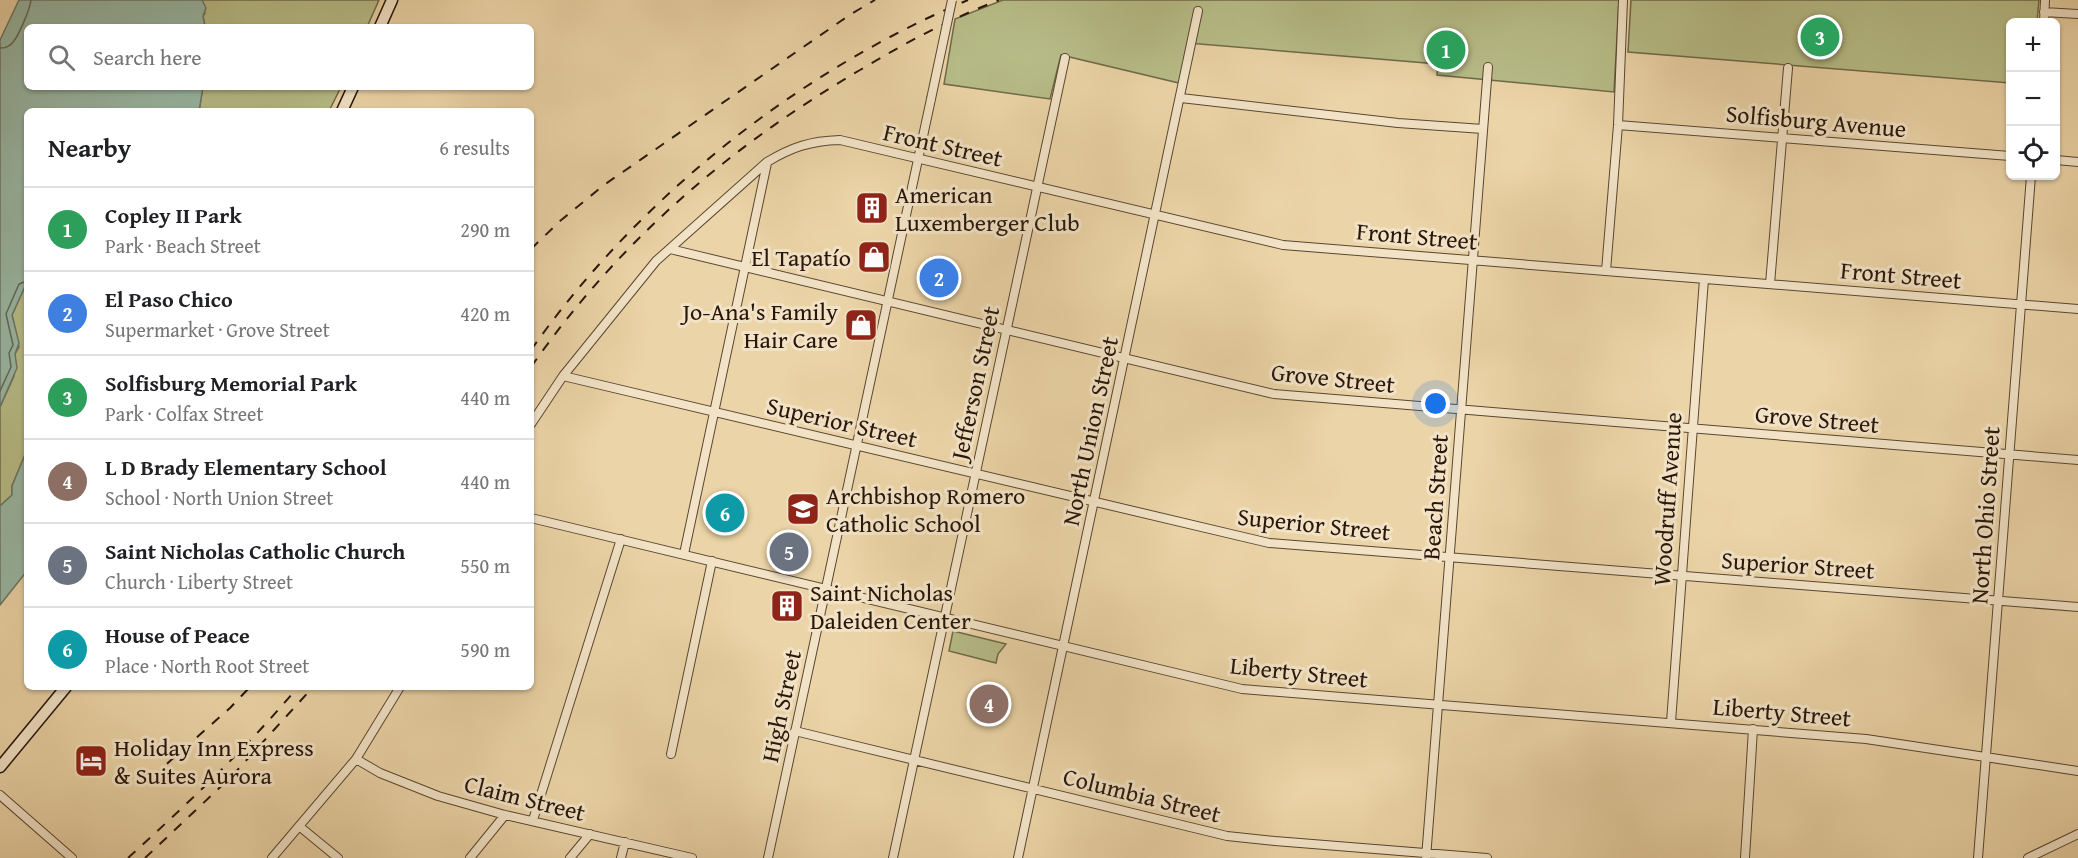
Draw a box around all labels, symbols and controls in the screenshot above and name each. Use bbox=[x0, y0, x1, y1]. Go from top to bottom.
pin: 3 bbox=[1800, 15, 1840, 60]
map controls bbox=[2006, 18, 2060, 180]
button: + bbox=[2006, 18, 2060, 72]
search box bbox=[24, 24, 534, 90]
pin: 1 bbox=[1426, 28, 1466, 72]
icon: search bbox=[45, 41, 78, 74]
text: Search here bbox=[93, 41, 202, 73]
button: − bbox=[2006, 72, 2060, 126]
street label: Solfisburg Avenue bbox=[1724, 96, 1908, 146]
street label: Front Street bbox=[880, 114, 1007, 176]
button: locate bbox=[2006, 126, 2060, 180]
text: Nearby bbox=[48, 128, 131, 167]
text: 6 results bbox=[439, 133, 510, 162]
place label: American Luxemberger Club bbox=[895, 177, 1080, 240]
building icon: American Luxemberger Club bbox=[854, 190, 890, 226]
text: Copley II Park bbox=[105, 199, 242, 231]
street label: Front Street bbox=[1355, 213, 1480, 259]
text: 1 bbox=[62, 215, 73, 244]
text: 290 m bbox=[460, 215, 510, 244]
text: Park · Beach Street bbox=[105, 231, 261, 260]
shop icon: El Tapatío bbox=[856, 239, 892, 275]
place label: El Tapatío bbox=[751, 240, 851, 275]
street label: Front Street bbox=[1839, 252, 1964, 298]
pin: 2 bbox=[920, 256, 958, 300]
text: El Paso Chico bbox=[105, 283, 233, 315]
place label: Jo-Ana's Family Hair Care bbox=[679, 294, 838, 357]
text: 2 bbox=[62, 299, 73, 328]
text: 420 m bbox=[460, 299, 510, 328]
street label: Jefferson Street bbox=[941, 302, 1009, 466]
shop icon: Jo-Ana's Family Hair Care bbox=[843, 307, 879, 343]
text: Supermarket · Grove Street bbox=[105, 315, 330, 344]
street label: North Union Street bbox=[1053, 333, 1127, 529]
street label: Grove Street bbox=[1269, 354, 1397, 402]
text: Solfisburg Memorial Park bbox=[105, 367, 357, 399]
text: 3 bbox=[62, 383, 73, 412]
text: 440 m bbox=[460, 383, 510, 412]
street label: Superior Street bbox=[763, 388, 921, 456]
your location bbox=[1421, 389, 1450, 418]
street label: Grove Street bbox=[1754, 396, 1881, 442]
text: Park · Colfax Street bbox=[105, 399, 263, 428]
street label: Woodruff Avenue bbox=[1643, 411, 1691, 587]
street label: North Ohio Street bbox=[1961, 424, 2009, 605]
street label: Beach Street bbox=[1413, 432, 1457, 561]
text: L D Brady Elementary School bbox=[105, 451, 386, 483]
text: 4 bbox=[62, 467, 73, 496]
text: 440 m bbox=[460, 467, 510, 496]
place label: Archbishop Romero Catholic School bbox=[826, 478, 1025, 541]
text: School · North Union Street bbox=[105, 483, 333, 512]
pin: 6 bbox=[706, 490, 744, 536]
school or university icon: Archbishop Romero Catholic School bbox=[785, 491, 821, 527]
street label: Superior Street bbox=[1236, 499, 1393, 549]
pin: 5 bbox=[770, 530, 808, 574]
text: Saint Nicholas Catholic Church bbox=[105, 535, 405, 567]
street label: Superior Street bbox=[1720, 542, 1876, 588]
text: 5 bbox=[62, 551, 73, 580]
text: 550 m bbox=[460, 551, 510, 580]
text: Church · Liberty Street bbox=[105, 567, 293, 596]
place label: Saint Nicholas Daleiden Center bbox=[810, 575, 971, 638]
building icon: Saint Nicholas Daleiden Center bbox=[769, 588, 805, 624]
text: House of Peace bbox=[105, 619, 250, 651]
text: 6 bbox=[62, 635, 73, 664]
text: 590 m bbox=[460, 635, 510, 664]
street label: High Street bbox=[752, 646, 810, 765]
street label: Liberty Street bbox=[1228, 647, 1370, 697]
text: Place · North Root Street bbox=[105, 651, 309, 680]
pin: 4 bbox=[970, 682, 1008, 726]
street label: Liberty Street bbox=[1712, 689, 1853, 736]
place label: Holiday Inn Express & Suites Aurora bbox=[114, 730, 314, 793]
hotel icon: Holiday Inn Express & Suites Aurora bbox=[73, 743, 109, 779]
street label: Columbia Street bbox=[1060, 759, 1225, 832]
street label: Claim Street bbox=[461, 766, 590, 830]

